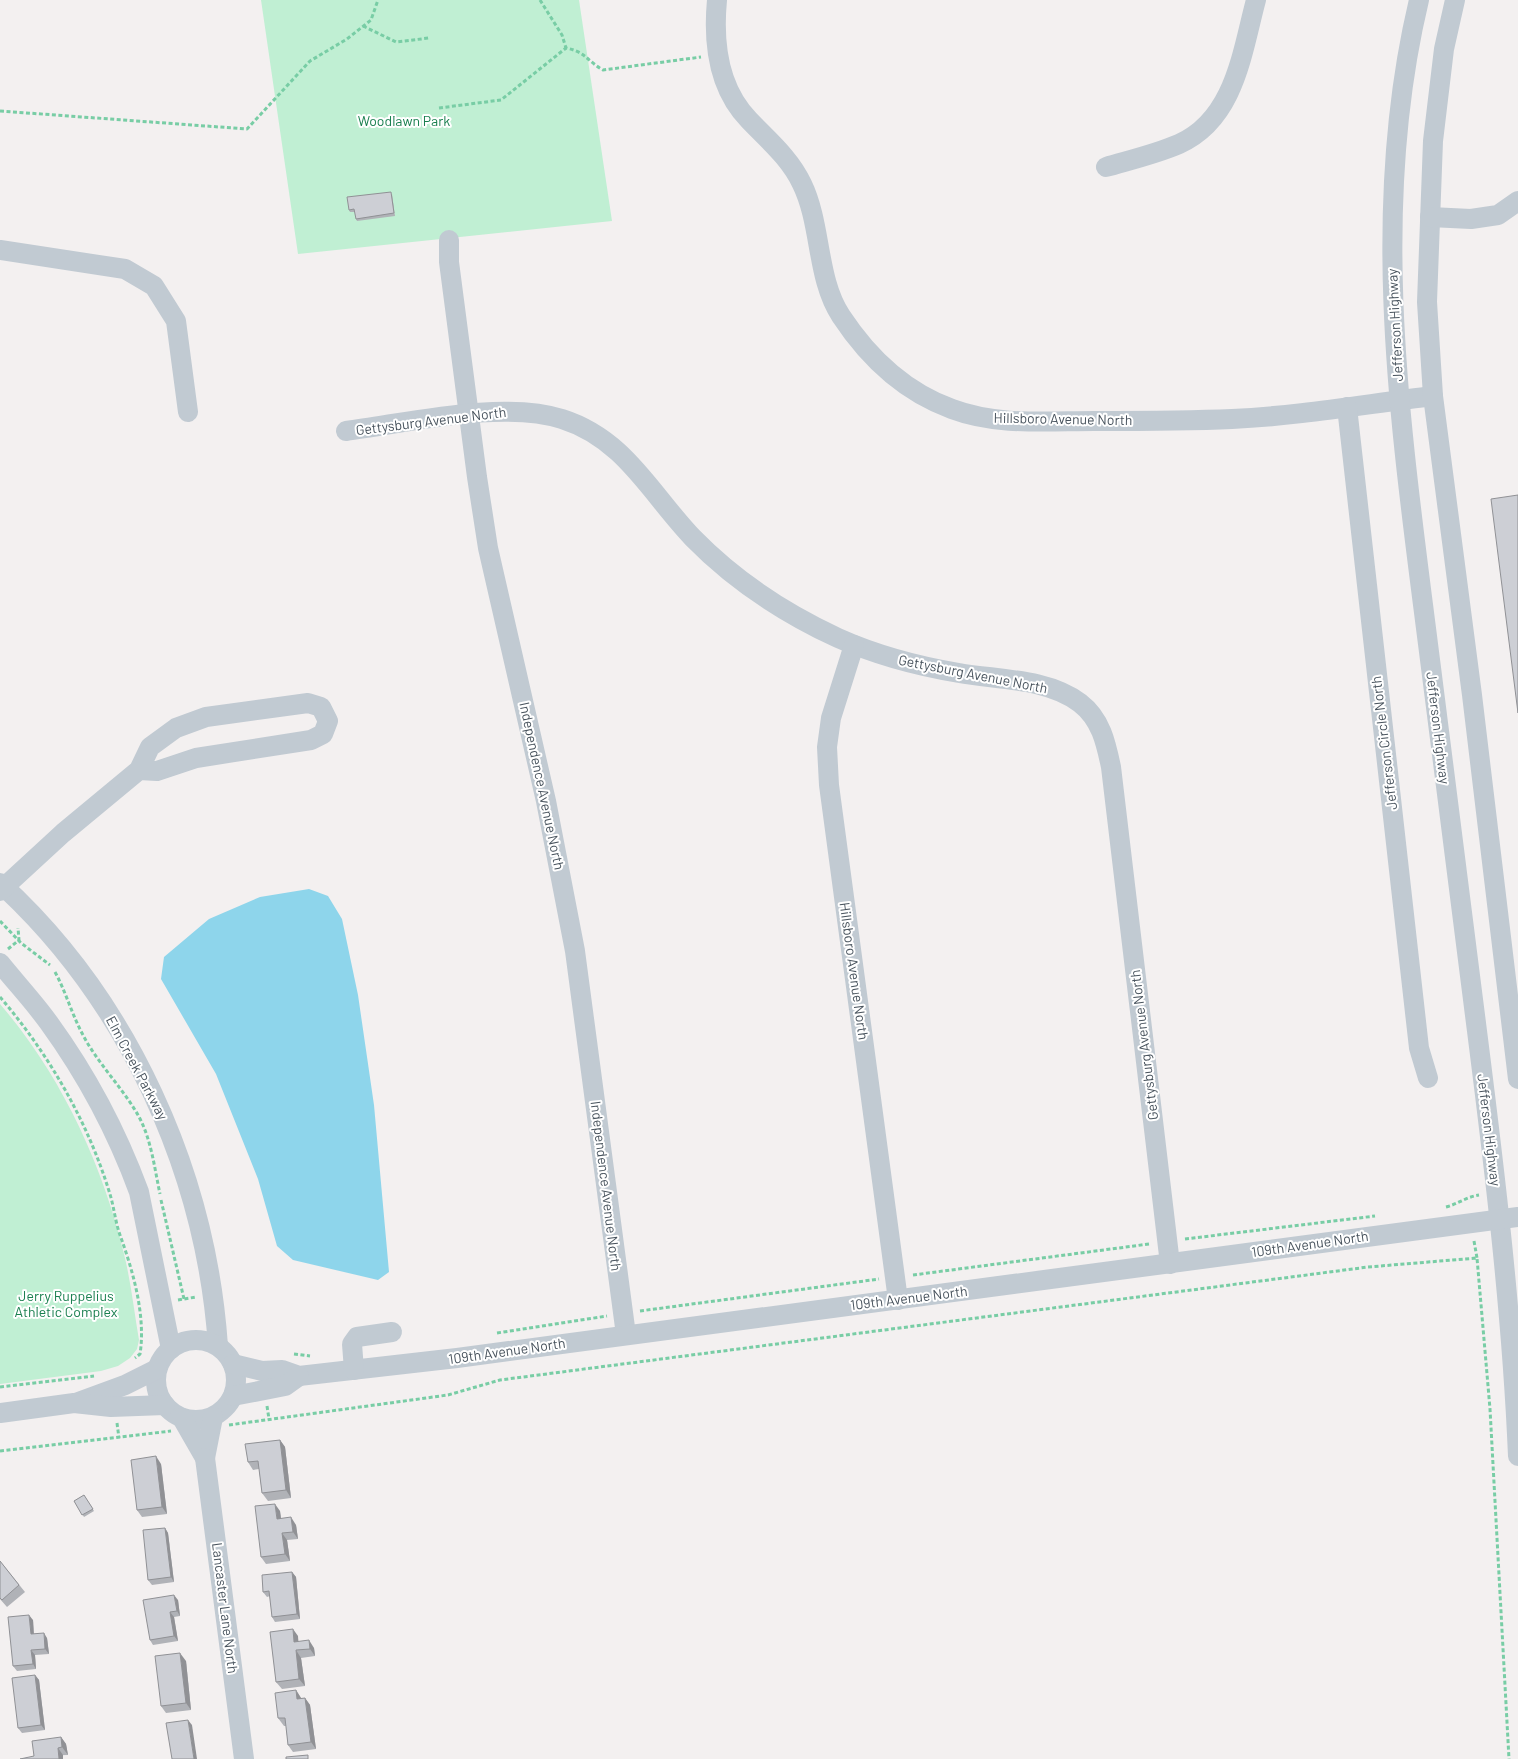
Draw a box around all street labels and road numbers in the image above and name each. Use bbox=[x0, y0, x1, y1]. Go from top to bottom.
street label: Jefferson Highway bbox=[1383, 268, 1406, 382]
street label: Gettysburg Avenue North bbox=[355, 403, 507, 438]
street label: Hillsboro Avenue North bbox=[993, 409, 1133, 428]
street label: Gettysburg Avenue North bbox=[897, 651, 1049, 696]
street label: Jefferson Highway bbox=[1423, 671, 1454, 786]
street label: Jefferson Circle North bbox=[1367, 675, 1400, 811]
street label: Independence Avenue North bbox=[516, 700, 569, 871]
street label: Hillsboro Avenue North bbox=[836, 901, 873, 1041]
street label: Gettysburg Avenue North bbox=[1126, 969, 1161, 1121]
street label: Elm Creek Parkway bbox=[103, 1013, 172, 1123]
street label: Jefferson Highway bbox=[1474, 1073, 1505, 1188]
street label: Independence Avenue North bbox=[588, 1100, 625, 1272]
street label: 109th Avenue North bbox=[1250, 1227, 1369, 1260]
street label: 109th Avenue North bbox=[849, 1282, 968, 1313]
street label: 109th Avenue North bbox=[447, 1334, 566, 1367]
street label: Lancaster Lane North bbox=[209, 1541, 242, 1674]

